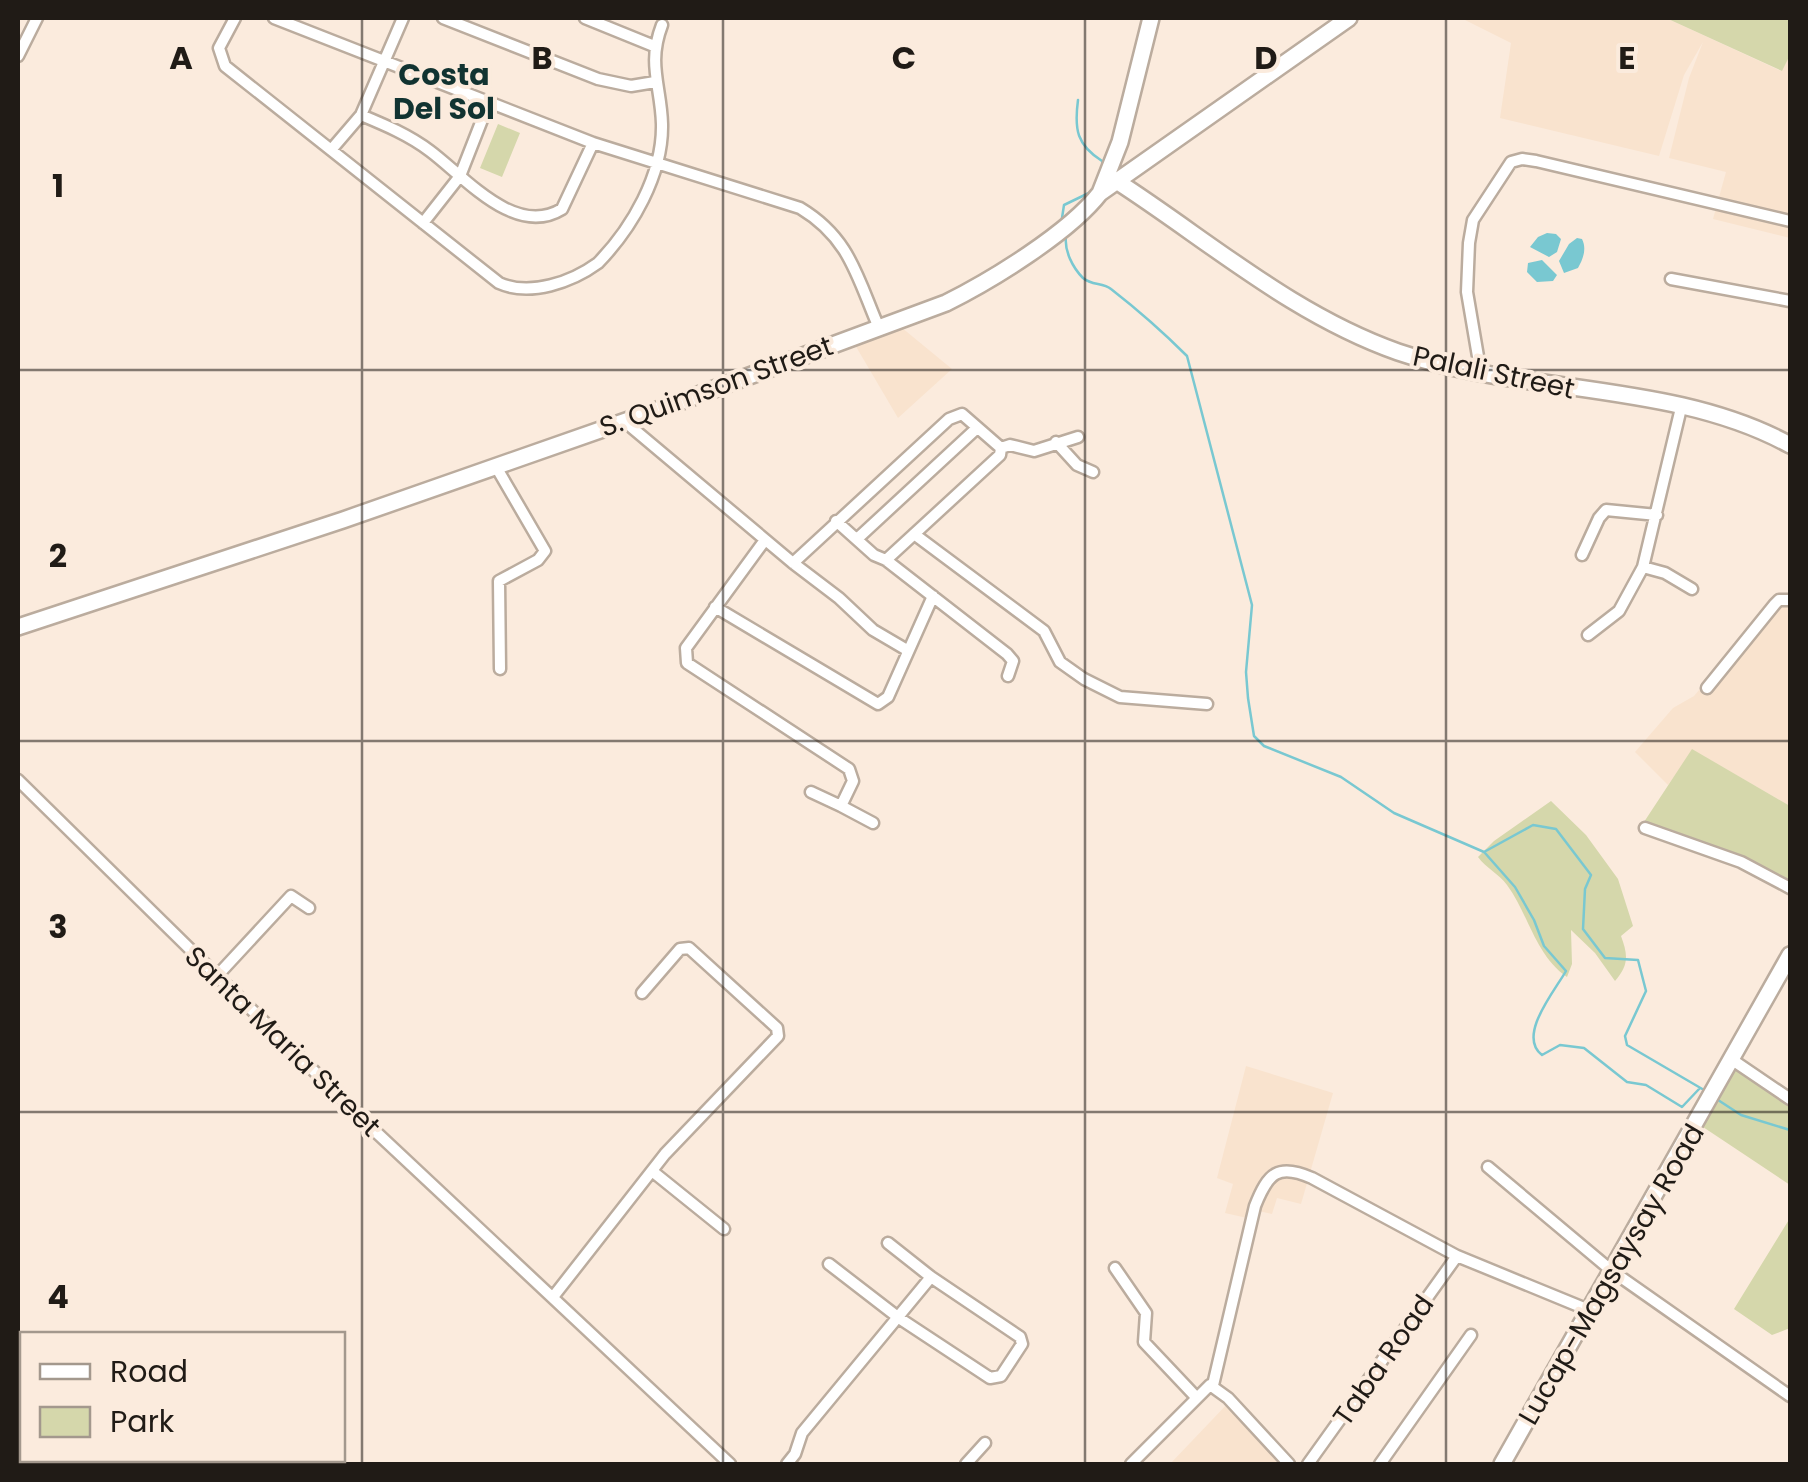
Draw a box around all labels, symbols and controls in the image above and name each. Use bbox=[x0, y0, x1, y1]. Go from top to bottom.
text: A bbox=[169, 35, 193, 80]
text: B bbox=[531, 35, 553, 80]
text: C bbox=[892, 35, 916, 80]
text: D bbox=[1254, 35, 1278, 80]
text: E bbox=[1618, 35, 1636, 80]
district label: Costa Del Sol bbox=[393, 53, 495, 130]
text: 1 bbox=[52, 163, 64, 208]
street label: S. Quimson Street bbox=[594, 326, 838, 447]
street label: Palali Street bbox=[1410, 336, 1578, 409]
text: 2 bbox=[49, 533, 67, 578]
text: 3 bbox=[48, 904, 68, 949]
street label: Santa Maria Street bbox=[176, 937, 389, 1145]
street label: Lucap-Magsaysay Road bbox=[1509, 1117, 1714, 1432]
text: 4 bbox=[47, 1274, 69, 1319]
street label: Taba Road bbox=[1324, 1287, 1443, 1434]
legend bbox=[20, 1332, 345, 1462]
text: Road bbox=[110, 1350, 188, 1393]
text: Park bbox=[110, 1400, 175, 1443]

